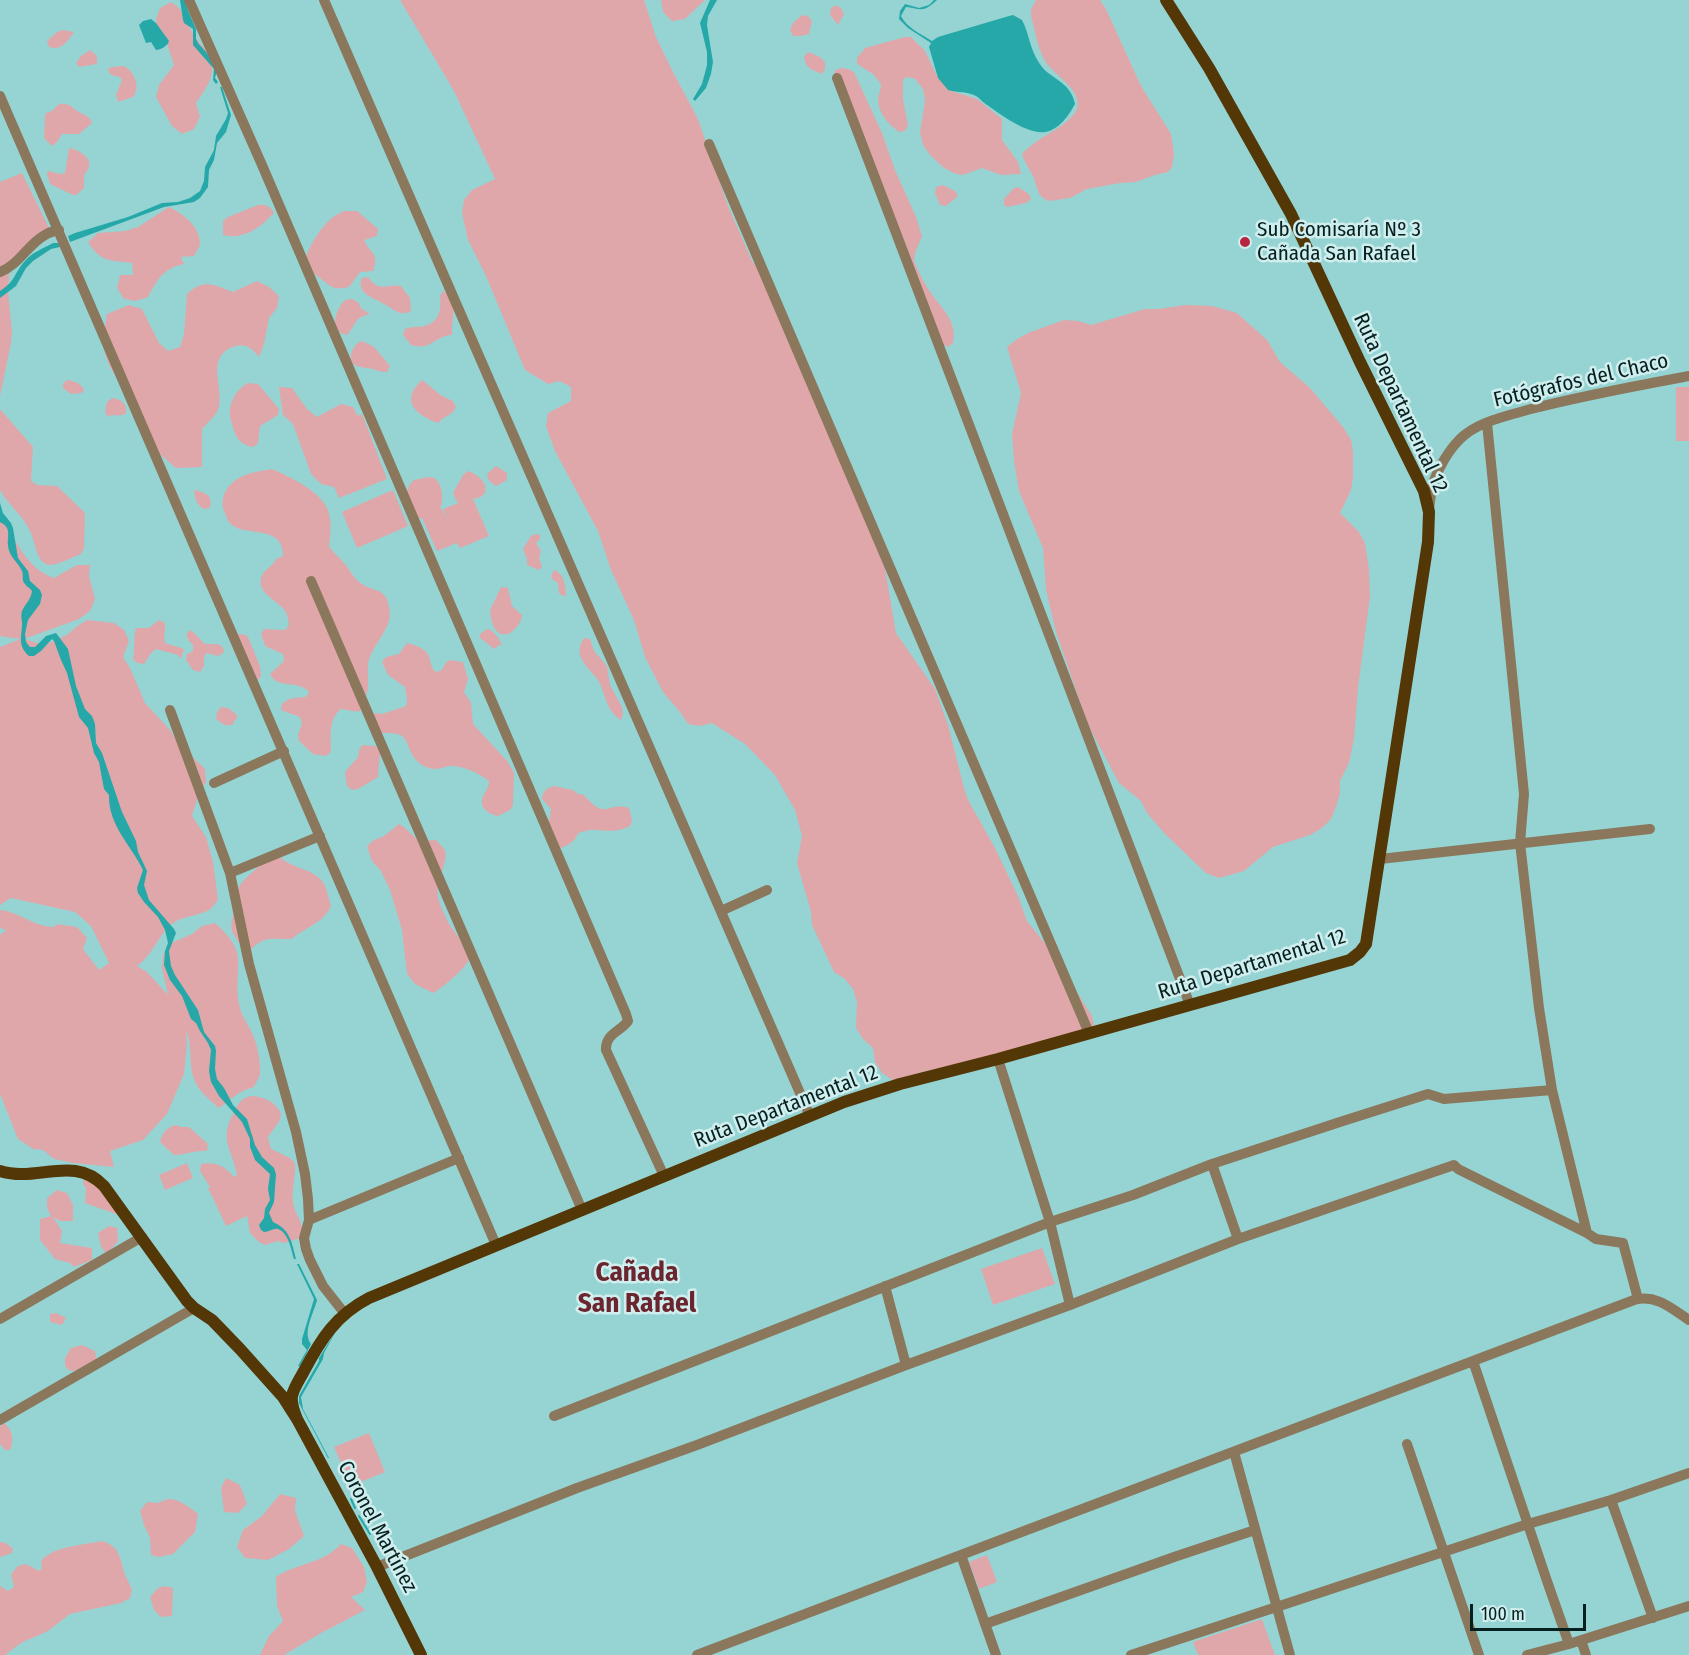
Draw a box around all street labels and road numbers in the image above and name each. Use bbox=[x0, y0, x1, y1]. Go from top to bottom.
street label: Ruta Departamental 12 bbox=[1347, 309, 1453, 497]
street label: Fotógrafos del Chaco bbox=[1491, 349, 1671, 413]
street label: Ruta Departamental 12 bbox=[1155, 924, 1349, 1006]
street label: Ruta Departamental 12 bbox=[691, 1060, 881, 1154]
street label: Coronel Martínez bbox=[332, 1457, 422, 1597]

